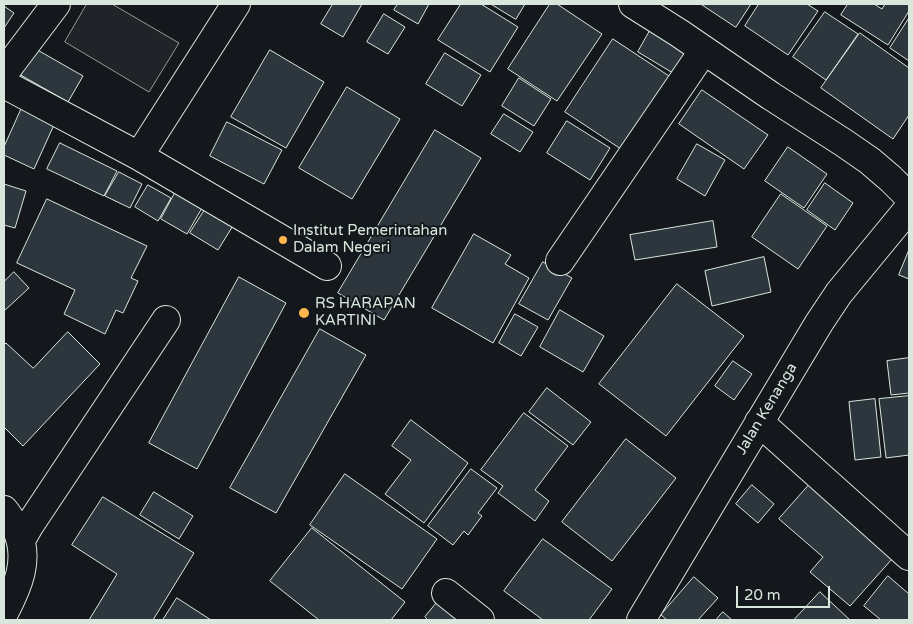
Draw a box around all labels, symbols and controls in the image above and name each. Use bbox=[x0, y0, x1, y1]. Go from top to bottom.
place label: Institut Pemerintahan Dalam Negeri bbox=[293, 222, 447, 257]
marker: Institut Pemerintahan Dalam Negeri bbox=[277, 234, 289, 246]
place label: RS HARAPAN KARTINI bbox=[315, 295, 416, 330]
marker: RS HARAPAN KARTINI bbox=[297, 306, 311, 320]
street label: Jalan Kenanga bbox=[733, 360, 801, 458]
scale bar bbox=[738, 576, 832, 608]
text: 20 m bbox=[744, 586, 781, 604]

